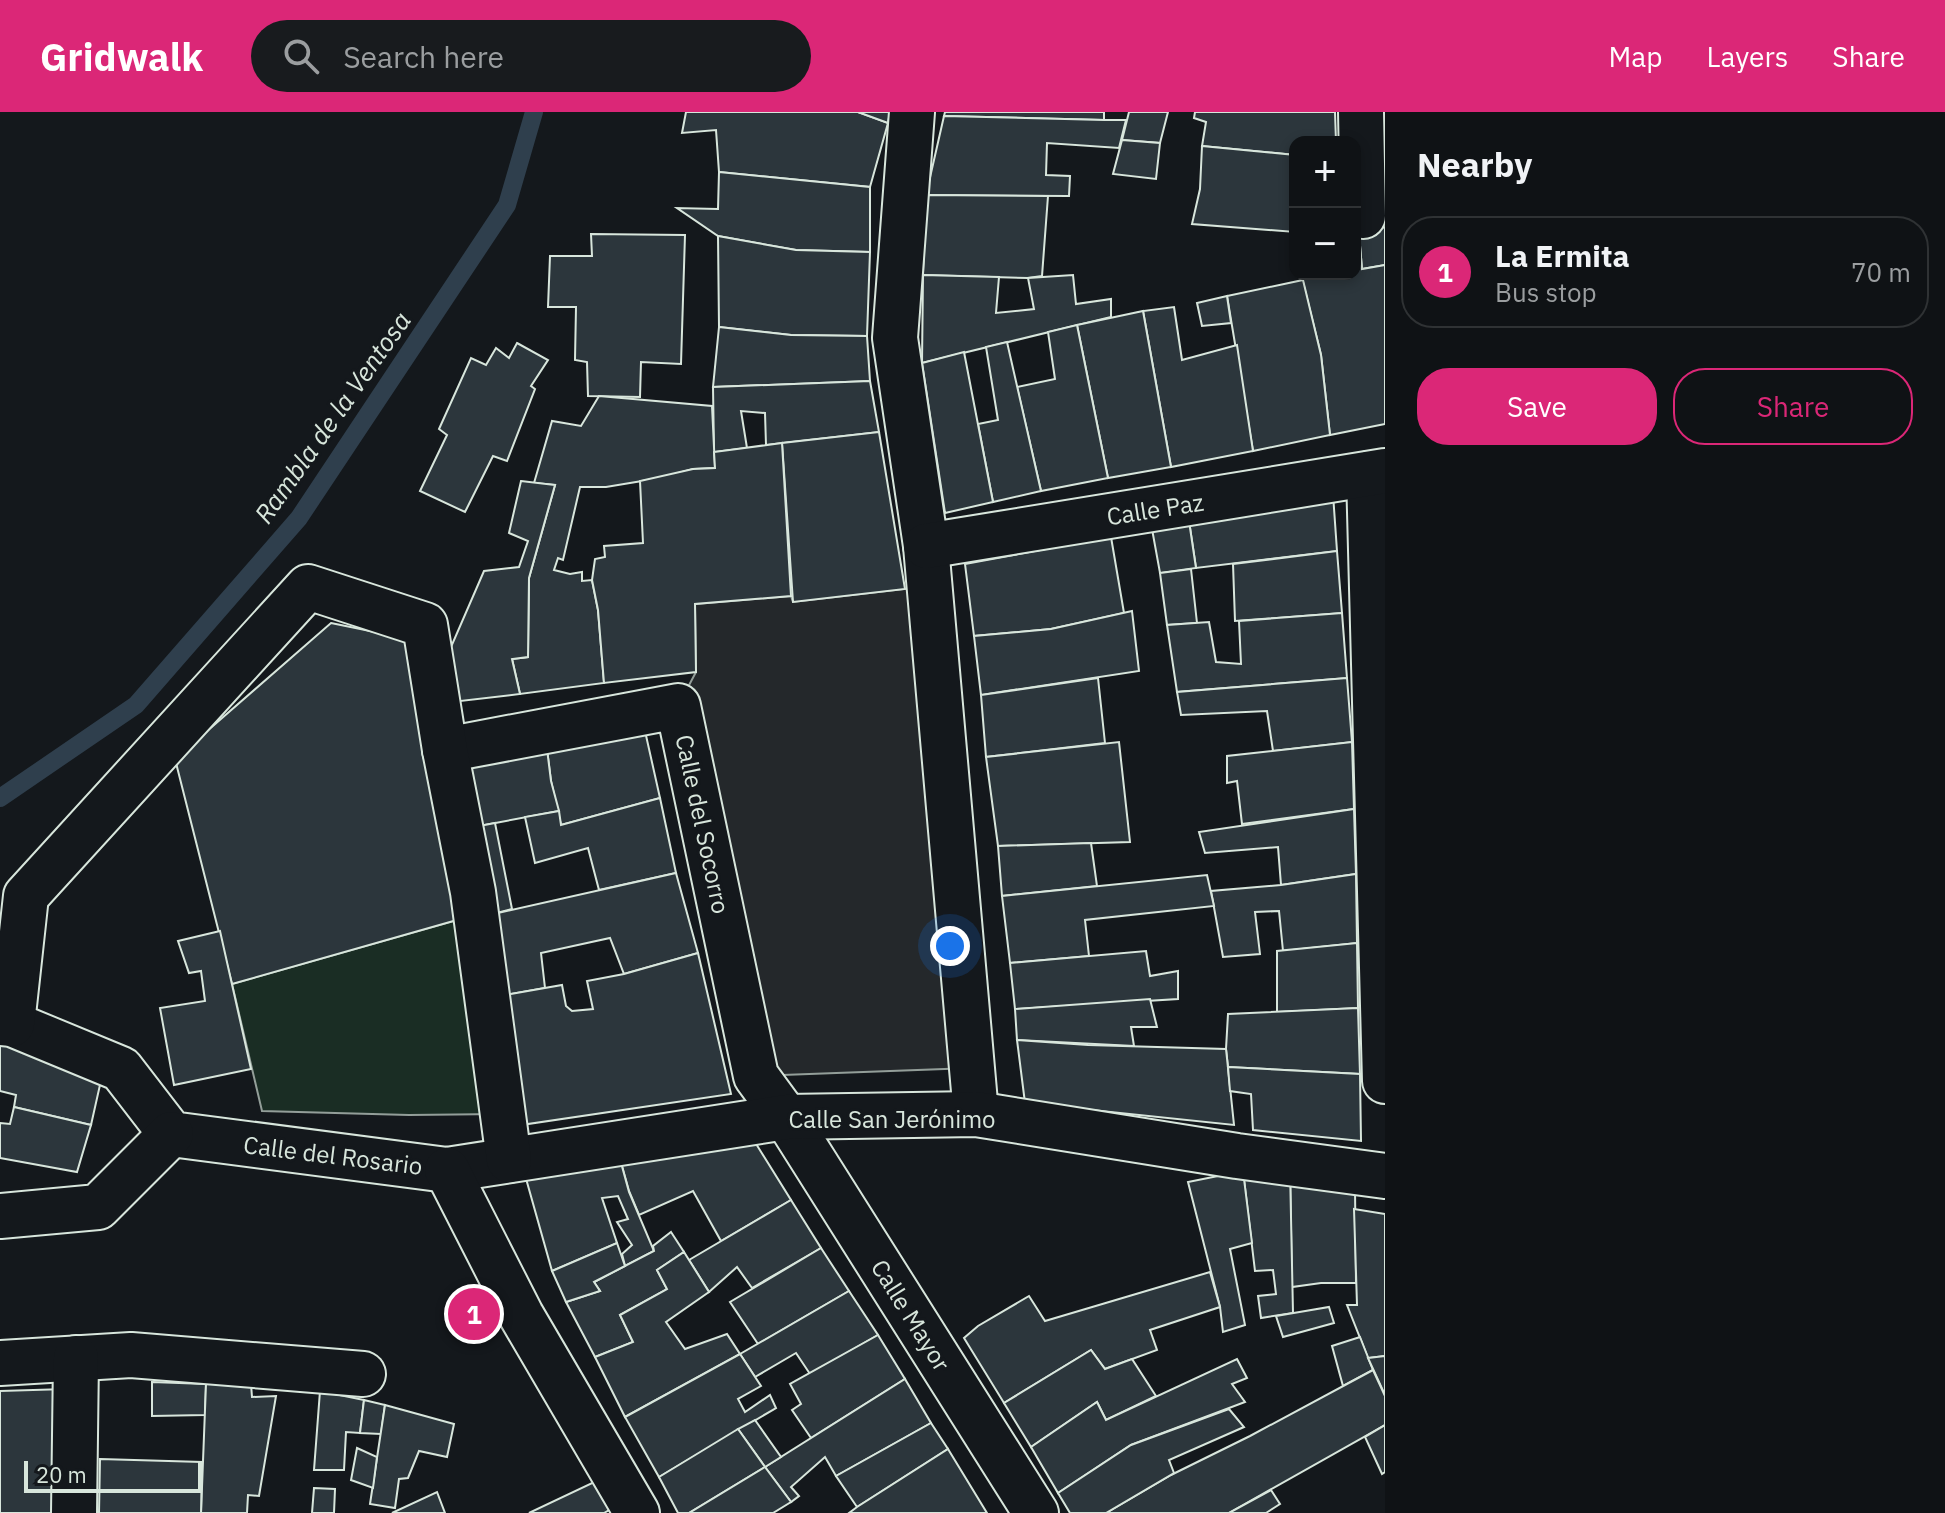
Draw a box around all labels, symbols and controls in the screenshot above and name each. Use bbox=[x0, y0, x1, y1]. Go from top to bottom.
search box bbox=[251, 20, 811, 92]
text: Gridwalk bbox=[40, 32, 203, 81]
icon: search bbox=[279, 34, 323, 78]
text: Search here bbox=[343, 37, 504, 76]
text: Map bbox=[1608, 38, 1662, 75]
text: Layers bbox=[1706, 38, 1788, 75]
text: Share bbox=[1832, 38, 1905, 75]
map controls bbox=[1289, 136, 1361, 280]
button: + bbox=[1289, 136, 1361, 208]
text: Nearby bbox=[1417, 142, 1532, 186]
button: − bbox=[1289, 208, 1361, 280]
text: La Ermita bbox=[1495, 236, 1629, 275]
text: 1 bbox=[1437, 255, 1453, 289]
text: 70 m bbox=[1851, 255, 1911, 289]
text: Bus stop bbox=[1495, 275, 1597, 309]
water label: Rambla de la Ventosa bbox=[246, 304, 418, 530]
button: Save bbox=[1417, 368, 1657, 445]
button: Share bbox=[1673, 368, 1913, 445]
street label: Calle Paz bbox=[1104, 486, 1206, 532]
street label: Calle del Socorro bbox=[668, 731, 738, 917]
your location bbox=[930, 926, 970, 966]
street label: Calle San Jerónimo bbox=[788, 1103, 996, 1135]
street label: Calle del Rosario bbox=[242, 1128, 424, 1182]
street label: Calle Mayor bbox=[864, 1253, 958, 1377]
pin: 1 bbox=[448, 1284, 500, 1344]
scale bar bbox=[24, 1457, 202, 1493]
text: 20 m bbox=[36, 1460, 87, 1489]

